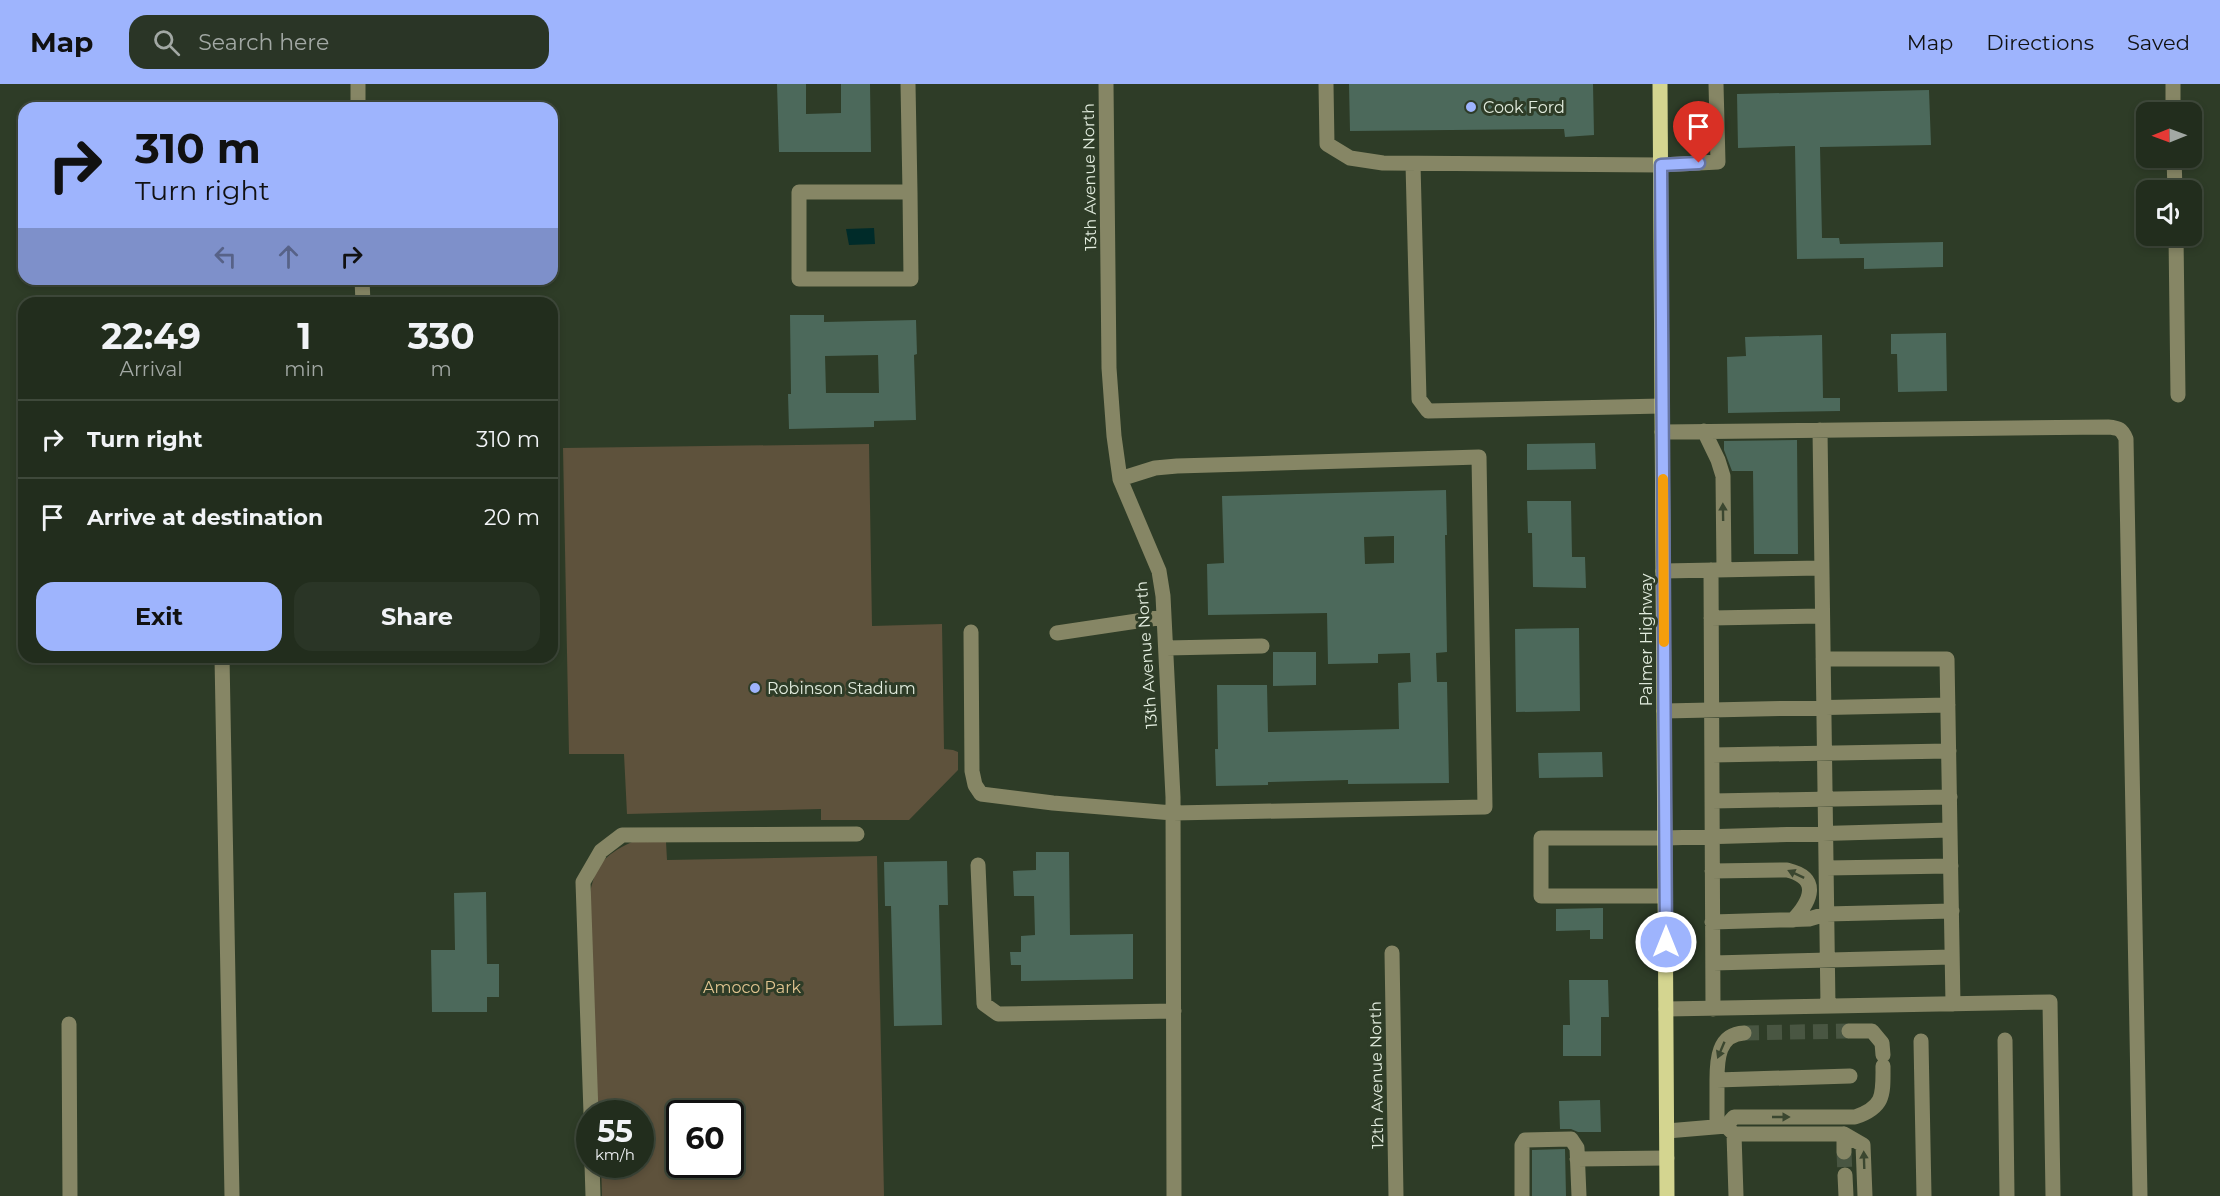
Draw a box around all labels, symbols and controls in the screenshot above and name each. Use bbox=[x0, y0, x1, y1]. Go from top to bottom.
search box bbox=[129, 15, 549, 69]
text: Map bbox=[30, 25, 93, 59]
icon: search bbox=[150, 26, 183, 59]
text: Search here bbox=[198, 29, 329, 56]
text: Map bbox=[1907, 30, 1953, 55]
text: Directions bbox=[1986, 30, 2094, 55]
text: Saved bbox=[2127, 30, 2190, 55]
place label: Cook Ford bbox=[1483, 98, 1565, 117]
marker: Cook Ford bbox=[1464, 100, 1478, 114]
pin bbox=[1673, 101, 1724, 163]
north arrow bbox=[2136, 102, 2202, 168]
map controls bbox=[2136, 102, 2202, 246]
street label: 13th Avenue North bbox=[1079, 103, 1100, 251]
icon: arrive bbox=[1682, 110, 1715, 143]
text: 310 m bbox=[135, 122, 261, 174]
icon: right bbox=[36, 126, 114, 204]
text: Turn right bbox=[135, 174, 270, 207]
button: sound bbox=[2136, 180, 2202, 246]
icon: left bbox=[209, 240, 242, 273]
icon: ahead bbox=[272, 240, 305, 273]
icon: right bbox=[335, 240, 368, 273]
text: 22:49 bbox=[101, 314, 201, 358]
text: 1 bbox=[297, 314, 311, 358]
text: 330 bbox=[408, 314, 475, 358]
text: Arrival bbox=[120, 357, 183, 381]
text: min bbox=[284, 357, 324, 381]
text: m bbox=[431, 357, 452, 381]
icon: right bbox=[36, 423, 69, 456]
text: Turn right bbox=[87, 426, 202, 453]
text: 310 m bbox=[476, 426, 540, 453]
icon: arrive bbox=[36, 501, 69, 534]
one-way arrow bbox=[1718, 502, 1728, 521]
text: Arrive at destination bbox=[87, 504, 323, 531]
text: 20 m bbox=[484, 504, 540, 531]
street label: Palmer Highway bbox=[1637, 573, 1656, 706]
street label: 13th Avenue North bbox=[1132, 581, 1161, 729]
button: Exit bbox=[36, 582, 282, 651]
button: Share bbox=[294, 582, 540, 651]
place label: Robinson Stadium bbox=[767, 679, 916, 698]
marker: Robinson Stadium bbox=[748, 681, 762, 695]
one-way arrow bbox=[1787, 870, 1805, 880]
position arrow bbox=[1634, 910, 1698, 974]
park label: Amoco Park bbox=[703, 978, 801, 997]
street label: 12th Avenue North bbox=[1366, 1001, 1387, 1149]
one-way arrow bbox=[1716, 1041, 1726, 1059]
speed limit sign: 60 bbox=[666, 1100, 744, 1178]
one-way arrow bbox=[1771, 1112, 1790, 1122]
text: 55 bbox=[597, 1113, 633, 1150]
text: km/h bbox=[595, 1145, 635, 1164]
one-way arrow bbox=[1859, 1150, 1868, 1169]

